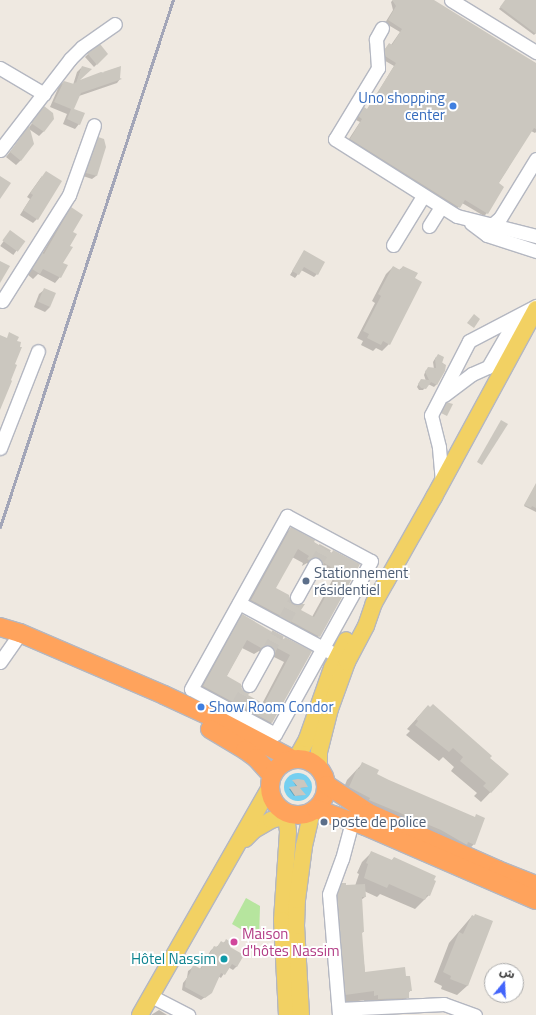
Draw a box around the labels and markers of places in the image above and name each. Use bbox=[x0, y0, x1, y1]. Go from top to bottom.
place label: Uno shopping center bbox=[358, 88, 445, 123]
marker: Uno shopping center bbox=[448, 101, 458, 111]
place label: Stationnement résidentiel bbox=[314, 563, 408, 598]
marker: Stationnement résidentiel bbox=[301, 576, 311, 586]
place label: Show Room Condor bbox=[209, 698, 334, 716]
marker: Show Room Condor bbox=[196, 702, 206, 712]
place label: poste de police bbox=[332, 813, 426, 831]
marker: poste de police bbox=[319, 817, 329, 827]
place label: Maison d'hôtes Nassim bbox=[242, 924, 340, 959]
marker: Maison d'hôtes Nassim bbox=[229, 937, 239, 947]
place label: Hôtel Nassim bbox=[131, 950, 216, 968]
marker: Hôtel Nassim bbox=[219, 954, 229, 964]

